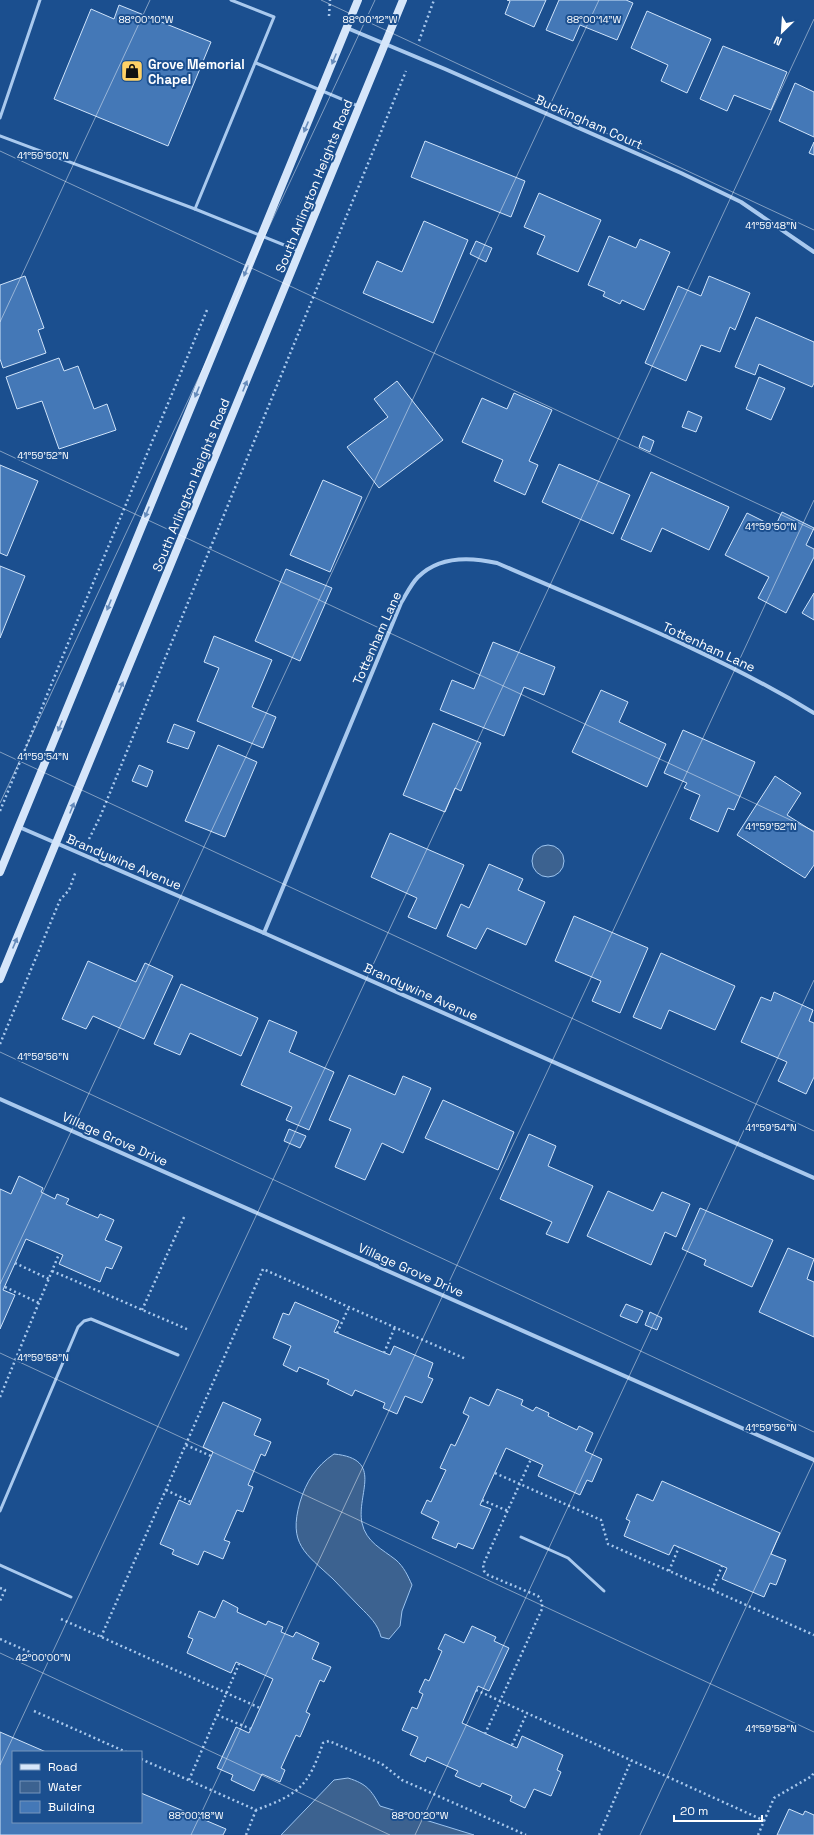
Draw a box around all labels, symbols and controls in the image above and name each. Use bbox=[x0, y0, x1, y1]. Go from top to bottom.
north arrow bbox=[762, 12, 802, 52]
text: 88°00'10"W bbox=[118, 13, 174, 26]
text: 88°00'12"W bbox=[343, 13, 398, 26]
text: 88°00'14"W bbox=[567, 13, 622, 26]
text: N bbox=[771, 33, 784, 49]
one-way arrow bbox=[331, 54, 337, 65]
place label: Grove Memorial Chapel bbox=[148, 56, 245, 88]
shop icon: Grove Memorial Chapel bbox=[119, 58, 145, 84]
street label: Buckingham Court bbox=[533, 91, 645, 153]
street label: South Arlington Heights Road bbox=[271, 97, 357, 275]
one-way arrow bbox=[303, 121, 309, 132]
text: 41°59'50"N bbox=[17, 149, 69, 162]
text: 41°59'48"N bbox=[745, 219, 797, 232]
one-way arrow bbox=[242, 266, 248, 278]
one-way arrow bbox=[242, 379, 248, 391]
one-way arrow bbox=[193, 386, 199, 398]
street label: South Arlington Heights Road bbox=[148, 396, 234, 574]
text: 41°59'52"N bbox=[17, 449, 69, 462]
one-way arrow bbox=[144, 507, 150, 519]
text: 41°59'50"N bbox=[745, 520, 797, 533]
street label: Tottenham Lane bbox=[349, 589, 405, 687]
one-way arrow bbox=[106, 600, 112, 611]
street label: Tottenham Lane bbox=[660, 618, 758, 676]
one-way arrow bbox=[118, 682, 124, 693]
one-way arrow bbox=[56, 720, 62, 732]
text: 41°59'54"N bbox=[17, 750, 69, 763]
one-way arrow bbox=[69, 801, 75, 813]
text: 41°59'52"N bbox=[745, 820, 797, 833]
street label: Brandywine Avenue bbox=[64, 830, 184, 894]
one-way arrow bbox=[12, 938, 18, 949]
street label: Brandywine Avenue bbox=[361, 959, 481, 1025]
text: 41°59'56"N bbox=[17, 1050, 69, 1063]
street label: Village Grove Drive bbox=[59, 1108, 171, 1170]
text: 41°59'54"N bbox=[745, 1121, 797, 1134]
street label: Village Grove Drive bbox=[355, 1239, 467, 1301]
text: 41°59'58"N bbox=[17, 1351, 69, 1364]
text: 41°59'56"N bbox=[745, 1421, 797, 1434]
text: 42°00'00"N bbox=[15, 1651, 71, 1664]
text: 41°59'58"N bbox=[745, 1722, 797, 1735]
legend bbox=[12, 1751, 142, 1823]
text: Road bbox=[48, 1759, 77, 1775]
text: Water bbox=[48, 1779, 82, 1795]
scale bar bbox=[674, 1797, 762, 1823]
text: Building bbox=[48, 1799, 95, 1815]
text: 20 m bbox=[680, 1803, 708, 1819]
text: 88°00'18"W bbox=[168, 1809, 224, 1822]
text: 88°00'20"W bbox=[391, 1809, 449, 1822]

